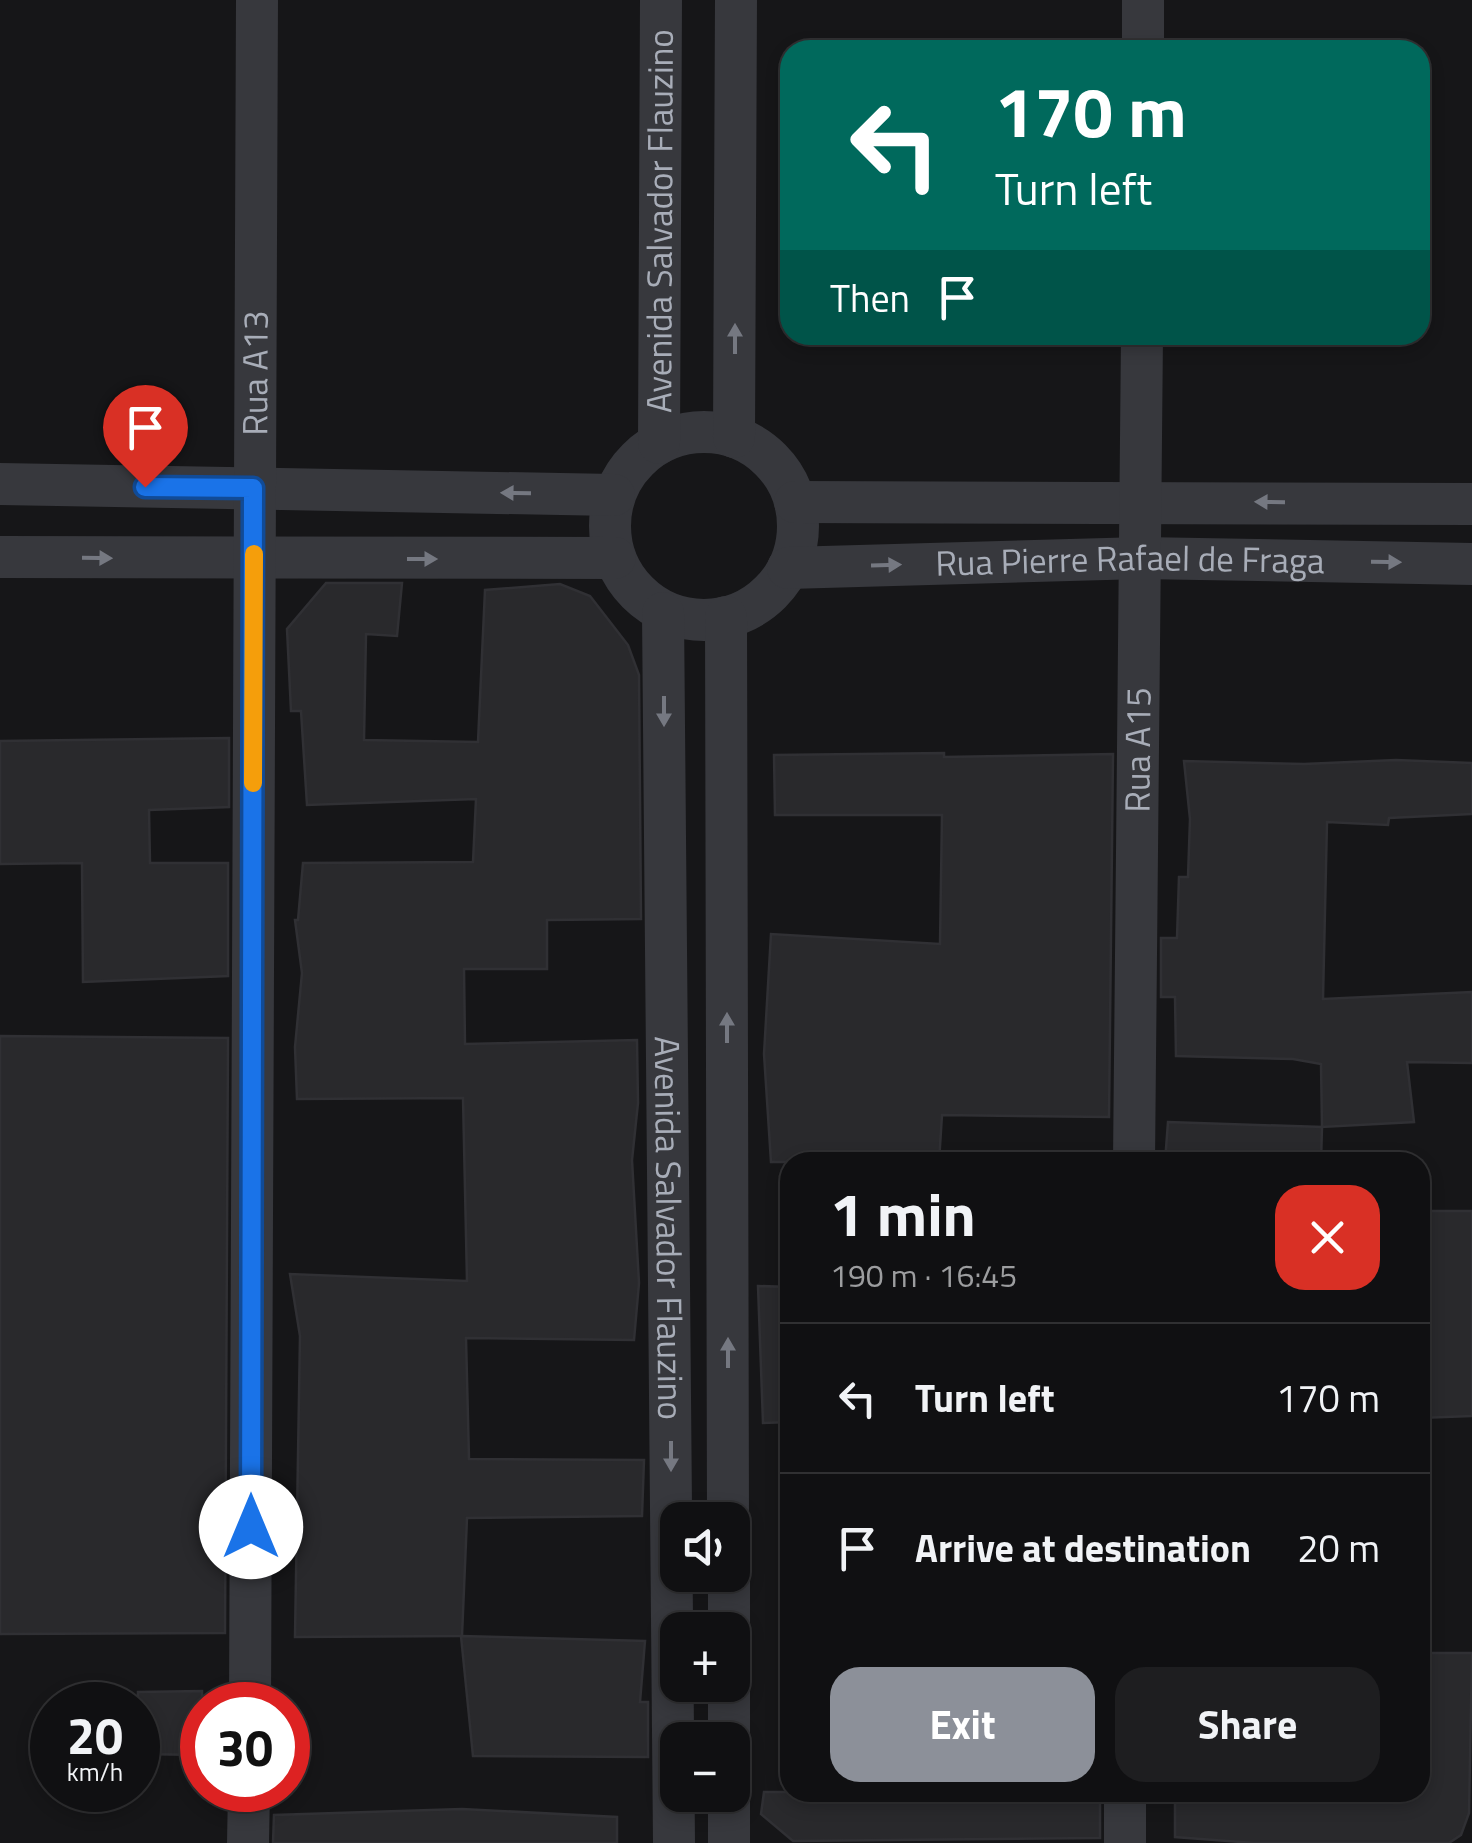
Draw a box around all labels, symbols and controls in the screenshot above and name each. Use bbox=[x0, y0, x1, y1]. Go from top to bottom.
street label: Avenida Salvador Flauzino bbox=[631, 29, 687, 413]
text: 170 m bbox=[995, 58, 1187, 164]
icon: left bbox=[830, 80, 960, 210]
text: Turn left bbox=[995, 154, 1152, 222]
text: Then bbox=[830, 269, 910, 327]
icon: arrive bbox=[930, 270, 985, 325]
street label: Rua A13 bbox=[227, 310, 282, 436]
one-way arrow bbox=[727, 323, 743, 355]
pin bbox=[103, 385, 188, 488]
icon: arrive bbox=[118, 400, 173, 455]
one-way arrow bbox=[500, 485, 532, 501]
one-way arrow bbox=[1253, 494, 1285, 510]
street label: Rua Pierre Rafael de Fraga bbox=[935, 530, 1325, 590]
one-way arrow bbox=[82, 550, 114, 566]
one-way arrow bbox=[407, 551, 439, 567]
one-way arrow bbox=[1370, 555, 1402, 571]
one-way arrow bbox=[870, 557, 902, 573]
street label: Rua A15 bbox=[1109, 687, 1165, 813]
one-way arrow bbox=[656, 695, 672, 727]
one-way arrow bbox=[719, 1011, 735, 1043]
street label: Avenida Salvador Flauzino bbox=[641, 1036, 698, 1420]
text: 1 min bbox=[830, 1168, 976, 1259]
button: close bbox=[1275, 1185, 1380, 1290]
text: 190 m · 16:45 bbox=[830, 1251, 1017, 1299]
one-way arrow bbox=[720, 1336, 736, 1368]
text: Turn left bbox=[915, 1369, 1055, 1427]
text: 170 m bbox=[1276, 1369, 1380, 1427]
icon: left bbox=[830, 1371, 885, 1426]
one-way arrow bbox=[663, 1440, 679, 1472]
position arrow bbox=[199, 1475, 303, 1579]
map controls bbox=[660, 1502, 750, 1812]
button: sound bbox=[660, 1502, 750, 1592]
text: Arrive at destination bbox=[915, 1519, 1251, 1577]
text: 20 m bbox=[1297, 1519, 1380, 1577]
icon: arrive bbox=[830, 1521, 885, 1576]
button: + bbox=[660, 1612, 750, 1702]
button: Exit bbox=[830, 1667, 1095, 1782]
button: Share bbox=[1115, 1667, 1380, 1782]
speed limit sign: 30 bbox=[180, 1682, 310, 1812]
text: 20 bbox=[67, 1697, 123, 1773]
button: − bbox=[660, 1722, 750, 1812]
text: km/h bbox=[67, 1753, 123, 1791]

